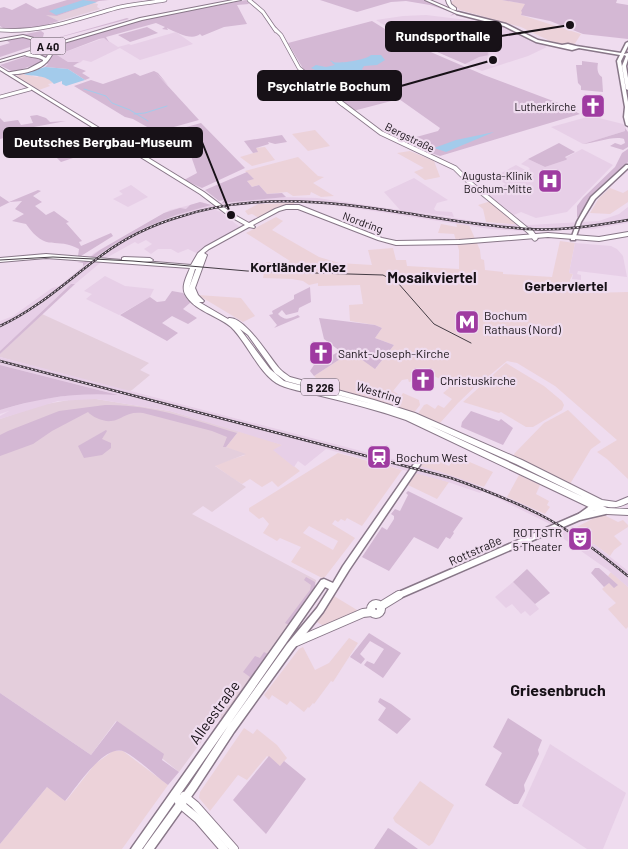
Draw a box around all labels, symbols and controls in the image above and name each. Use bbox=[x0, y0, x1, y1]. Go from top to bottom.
callout: Rundsporthalle bbox=[386, 22, 501, 51]
text: Rundsporthalle bbox=[396, 27, 491, 44]
road number: A 40 bbox=[30, 37, 66, 54]
callout: Psychiatrie Bochum bbox=[258, 71, 401, 100]
text: Psychiatrie Bochum bbox=[268, 77, 391, 94]
church icon: Lutherkirche bbox=[580, 93, 606, 119]
place label: Lutherkirche bbox=[514, 100, 576, 113]
street label: Bergstraße bbox=[383, 119, 437, 155]
callout: Deutsches Bergbau-Museum bbox=[4, 128, 202, 157]
text: Deutsches Bergbau-Museum bbox=[14, 133, 192, 150]
hospital icon: Augusta-Klinik Bochum-Mitte bbox=[537, 168, 563, 194]
place label: Augusta-Klinik Bochum-Mitte bbox=[462, 169, 532, 195]
street label: Nordring bbox=[341, 209, 385, 235]
district label: Kortländer Kiez bbox=[250, 258, 346, 275]
district label: Mosaikviertel bbox=[387, 268, 477, 286]
district label: Gerberviertel bbox=[525, 277, 607, 294]
place label: Bochum Rathaus (Nord) bbox=[484, 308, 562, 336]
metro station icon: Bochum Rathaus (Nord) bbox=[454, 309, 480, 335]
church icon: Sankt-Joseph-Kirche bbox=[308, 340, 334, 366]
place label: Sankt-Joseph-Kirche bbox=[338, 346, 450, 360]
church icon: Christuskirche bbox=[410, 367, 436, 393]
place label: Christuskirche bbox=[440, 373, 516, 387]
road number: B 226 bbox=[301, 378, 339, 396]
street label: Westring bbox=[355, 378, 403, 406]
station icon: Bochum West bbox=[366, 444, 392, 470]
place label: Bochum West bbox=[396, 450, 468, 464]
place label: ROTTSTR 5 Theater bbox=[513, 525, 563, 553]
theatre icon: ROTTSTR 5 Theater bbox=[567, 526, 593, 552]
street label: Rottstraße bbox=[446, 532, 504, 568]
street label: Alleestraße bbox=[185, 677, 243, 747]
district label: Griesenbruch bbox=[510, 680, 606, 699]

